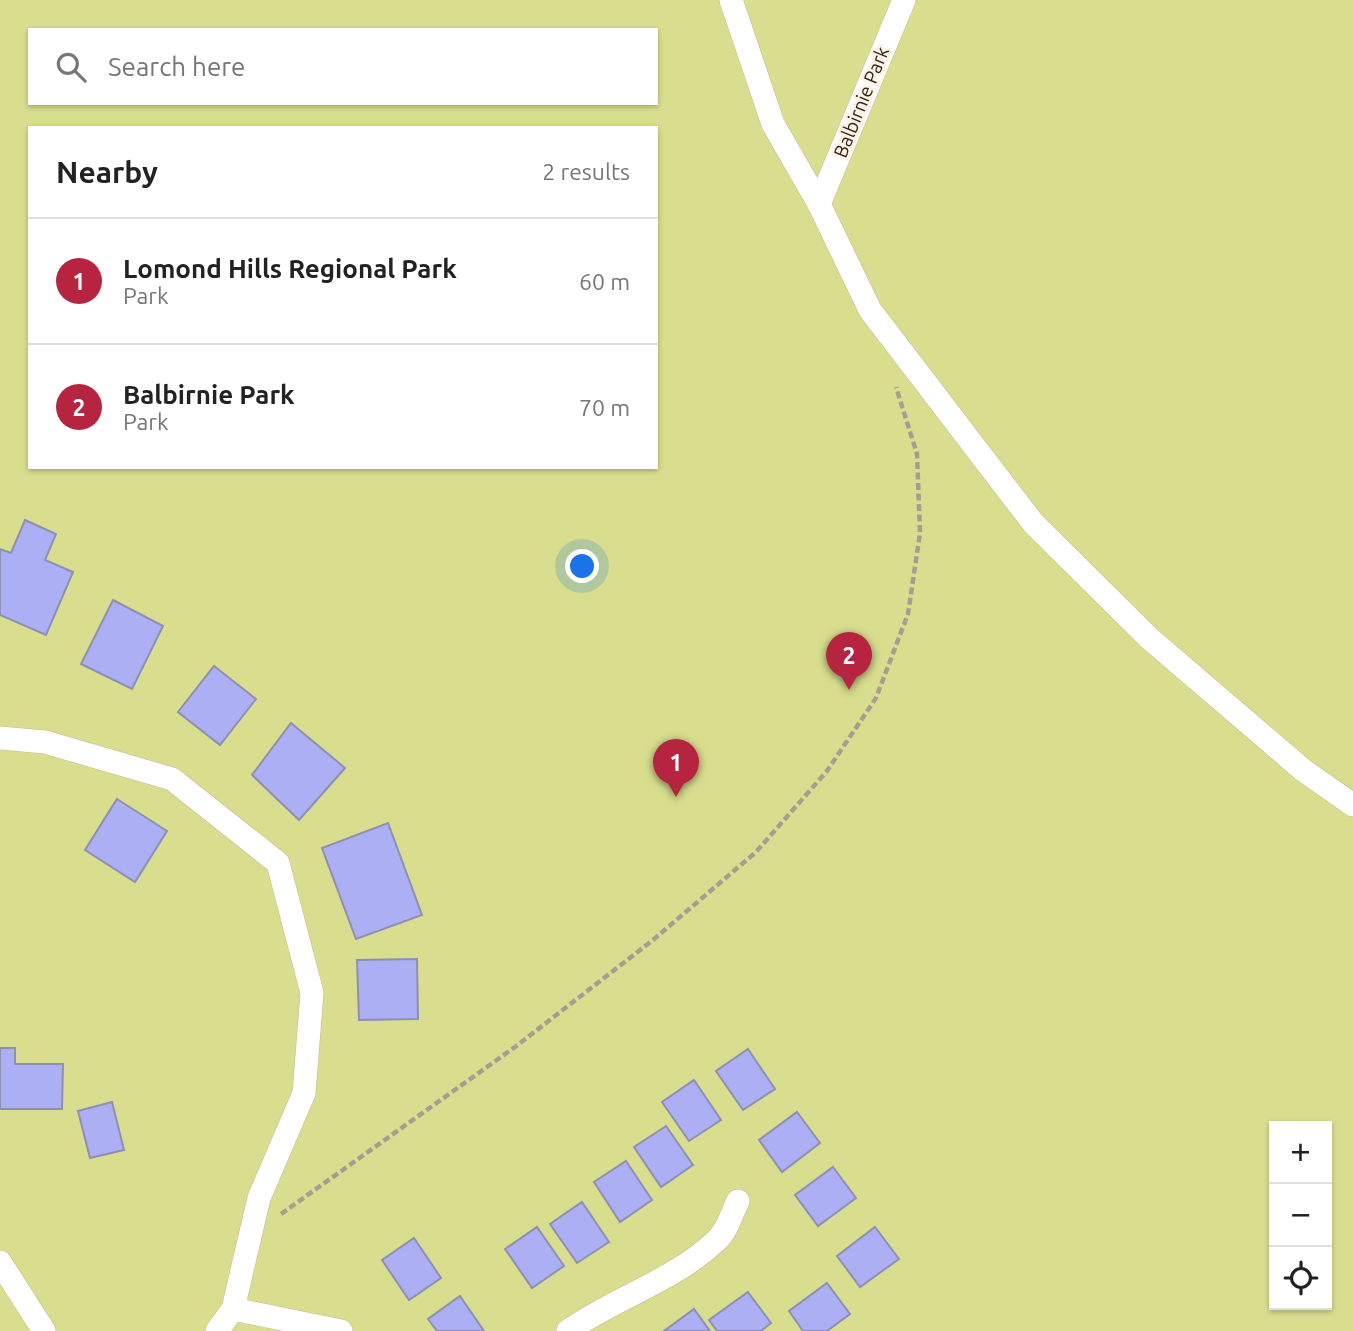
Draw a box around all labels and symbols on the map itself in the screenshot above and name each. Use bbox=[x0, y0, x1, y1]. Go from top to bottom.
street label: Balbirnie Park bbox=[829, 43, 893, 161]
your location bbox=[565, 549, 599, 583]
pin: 2 bbox=[826, 632, 872, 690]
pin: 1 bbox=[653, 739, 699, 797]

